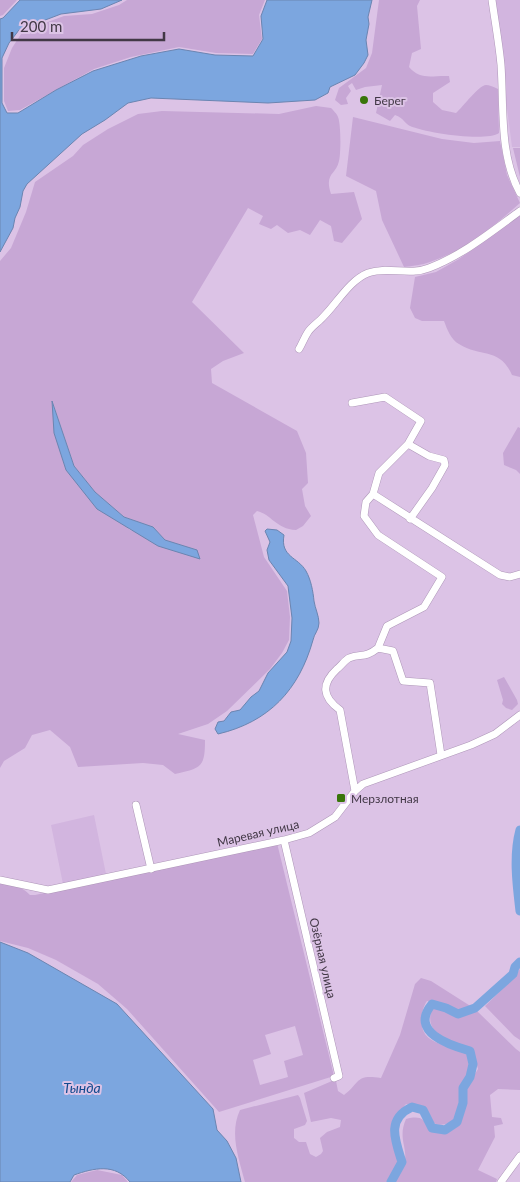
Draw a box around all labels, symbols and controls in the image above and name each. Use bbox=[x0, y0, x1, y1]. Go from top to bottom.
scale bar bbox=[12, 10, 165, 42]
text: 200 m bbox=[20, 17, 62, 35]
place label: Берег bbox=[374, 93, 406, 108]
marker: Берег bbox=[358, 94, 370, 106]
place label: Мерзлотная bbox=[351, 791, 419, 806]
marker: Мерзлотная bbox=[335, 792, 347, 804]
street label: Маревая улица bbox=[216, 816, 300, 850]
street label: Озёрная улица bbox=[306, 916, 340, 1000]
water label: Тында bbox=[63, 1079, 101, 1096]

